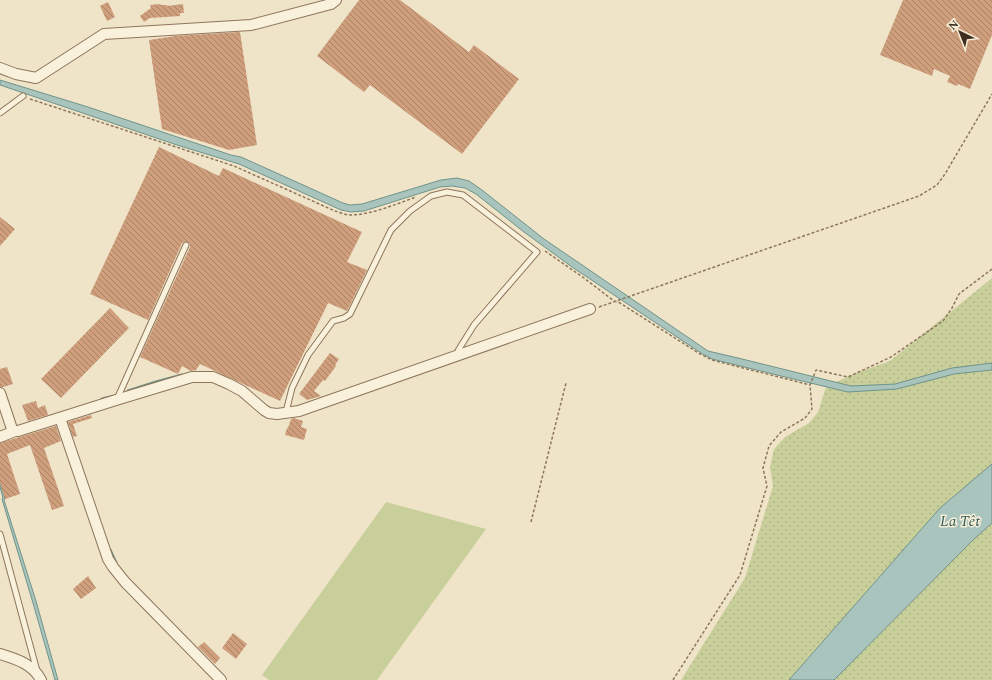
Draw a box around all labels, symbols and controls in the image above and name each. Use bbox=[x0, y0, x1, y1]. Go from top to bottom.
north arrow bbox=[940, 12, 980, 52]
text: N bbox=[944, 16, 963, 34]
water label: La Têt bbox=[940, 510, 980, 533]

